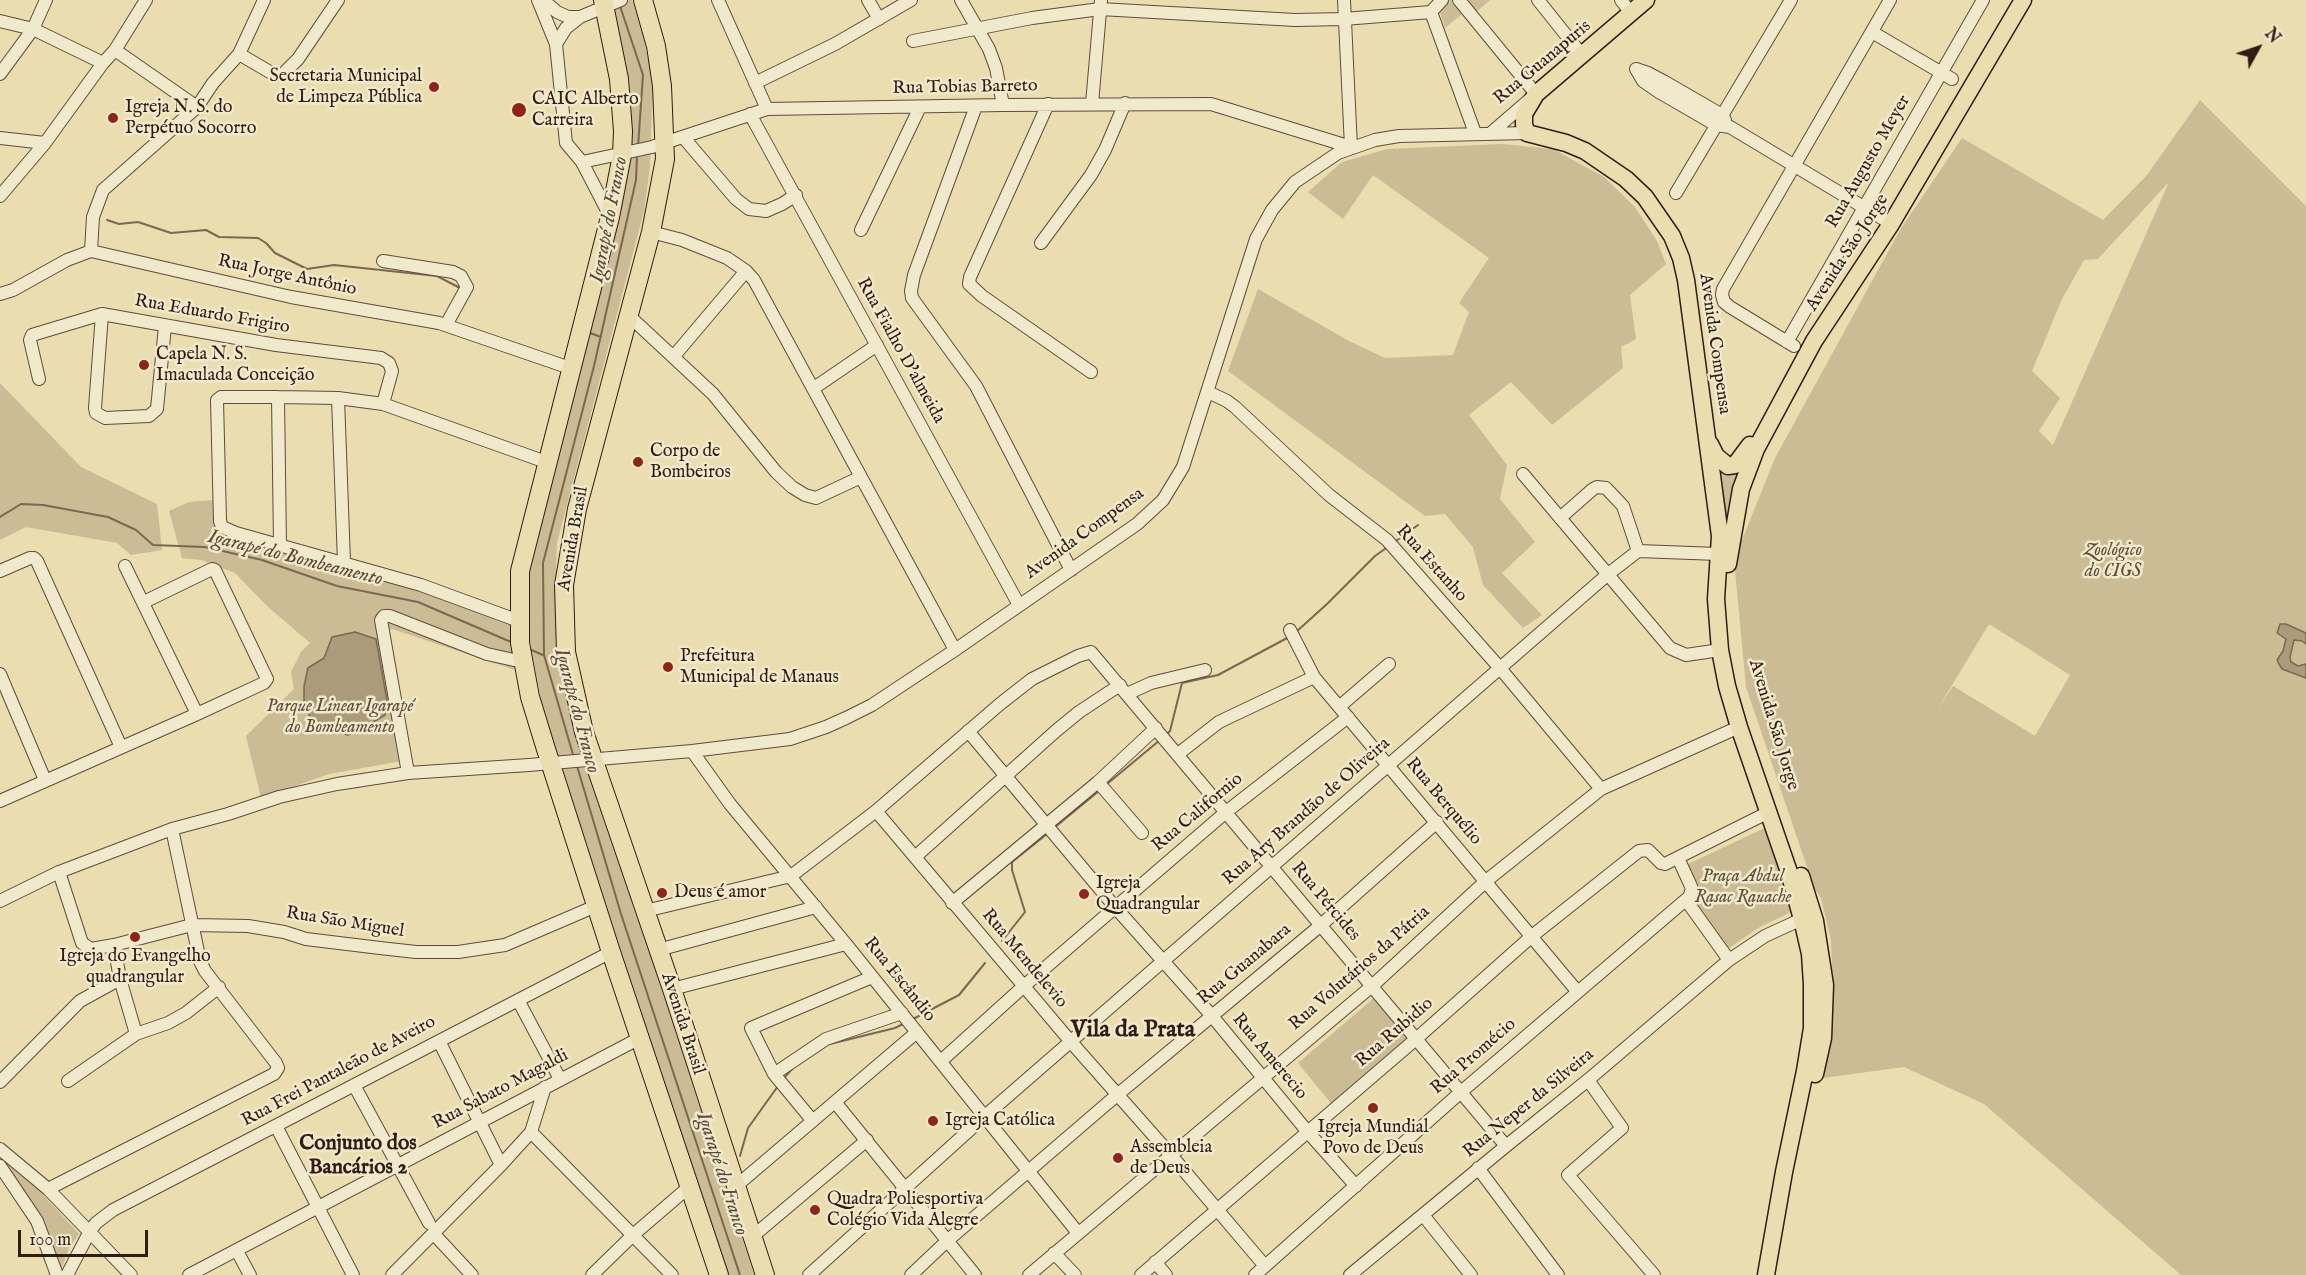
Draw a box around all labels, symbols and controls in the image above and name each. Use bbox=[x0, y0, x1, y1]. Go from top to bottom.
street label: Rua Guanapuris bbox=[1490, 16, 1596, 110]
north arrow bbox=[2228, 18, 2288, 78]
text: N bbox=[2260, 25, 2284, 48]
place label: Secretaria Municipal de Limpeza Pública bbox=[269, 66, 422, 109]
street label: Rua Tobias Barreto bbox=[892, 76, 1038, 100]
marker: Secretaria Municipal de Limpeza Pública bbox=[427, 80, 441, 94]
place label: CAIC Alberto Carreira bbox=[532, 89, 639, 132]
street label: Rua Augusto Meyer bbox=[1822, 92, 1916, 232]
place label: Igreja N. S. do Perpétuo Socorro bbox=[125, 97, 256, 140]
marker: CAIC Alberto Carreira bbox=[510, 101, 528, 119]
marker: Igreja N. S. do Perpétuo Socorro bbox=[106, 111, 120, 125]
water label: Igarapé do Franco bbox=[586, 155, 634, 285]
street label: Avenida São Jorge bbox=[1802, 190, 1894, 316]
street label: Rua Jorge Antônio bbox=[216, 251, 358, 301]
street label: Avenida Compensa bbox=[1693, 272, 1735, 416]
street label: Rua Fialho D'almeida bbox=[851, 275, 949, 427]
street label: Rua Eduardo Frigiro bbox=[133, 291, 291, 339]
place label: Capela N. S. Imaculada Conceição bbox=[156, 344, 315, 386]
marker: Capela N. S. Imaculada Conceição bbox=[137, 358, 151, 372]
place label: Corpo de Bombeiros bbox=[650, 441, 731, 484]
marker: Corpo de Bombeiros bbox=[631, 455, 645, 469]
street label: Avenida Compensa bbox=[1021, 484, 1149, 584]
street label: Avenida Brasil bbox=[554, 485, 594, 593]
street label: Rua Estanho bbox=[1391, 521, 1471, 607]
water label: Igarapé do Bombeamento bbox=[205, 526, 385, 592]
park label: Zoológico do CIGS bbox=[2084, 540, 2142, 582]
water label: Igarapé do Franco bbox=[548, 646, 604, 776]
place label: Prefeitura Municipal de Manaus bbox=[680, 646, 839, 688]
street label: Avenida São Jorge bbox=[1743, 657, 1803, 793]
marker: Prefeitura Municipal de Manaus bbox=[661, 660, 675, 674]
park label: Parque Linear Igarapé do Bombeamento bbox=[267, 696, 413, 738]
street label: Rua Ary Brandão de Oliveira bbox=[1219, 733, 1395, 891]
street label: Rua Berquélio bbox=[1400, 754, 1486, 850]
street label: Rua Californio bbox=[1148, 769, 1248, 857]
street label: Rua Pércides bbox=[1286, 858, 1364, 946]
park label: Praça Abdul Rasac Rauache bbox=[1694, 866, 1792, 908]
place label: Igreja Quadrangular bbox=[1096, 873, 1200, 916]
place label: Deus é amor bbox=[674, 882, 766, 904]
marker: Deus é amor bbox=[655, 886, 669, 900]
marker: Igreja Quadrangular bbox=[1077, 887, 1091, 901]
street label: Rua Volutários da Pátria bbox=[1285, 902, 1435, 1036]
street label: Rua São Miguel bbox=[284, 903, 406, 943]
street label: Rua Mendelevio bbox=[976, 905, 1072, 1013]
street label: Rua Guanabara bbox=[1194, 920, 1296, 1010]
marker: Igreja do Evangelho quadrangular bbox=[128, 930, 142, 944]
street label: Rua Escândio bbox=[858, 933, 940, 1027]
place label: Igreja do Evangelho quadrangular bbox=[59, 946, 211, 988]
street label: Avenida Brasil bbox=[655, 970, 709, 1078]
street label: Rua Rubidio bbox=[1352, 993, 1438, 1073]
street label: Rua Amerecio bbox=[1227, 1009, 1311, 1105]
street label: Rua Frei Pantaleão de Aveiro bbox=[238, 1012, 440, 1132]
street label: Rua Promécio bbox=[1427, 1014, 1521, 1100]
district label: Vila da Prata bbox=[1071, 1017, 1195, 1045]
street label: Rua Sabato Magaldi bbox=[430, 1045, 572, 1135]
street label: Rua Neper da Silveira bbox=[1459, 1045, 1599, 1163]
marker: Igreja Mundial Povo de Deus bbox=[1366, 1101, 1380, 1115]
water label: Igarapé do Franco bbox=[690, 1109, 752, 1239]
place label: Igreja Católica bbox=[945, 1110, 1055, 1132]
marker: Igreja Católica bbox=[926, 1114, 940, 1128]
place label: Igreja Mundial Povo de Deus bbox=[1317, 1117, 1429, 1160]
district label: Conjunto dos Bancários 2 bbox=[299, 1132, 417, 1182]
place label: Assembleia de Deus bbox=[1130, 1137, 1212, 1180]
marker: Assembleia de Deus bbox=[1111, 1151, 1125, 1165]
place label: Quadra Poliesportiva Colégio Vida Alegre bbox=[827, 1189, 983, 1232]
marker: Quadra Poliesportiva Colégio Vida Alegre bbox=[808, 1203, 822, 1217]
scale bar bbox=[21, 1218, 152, 1256]
text: 100 m bbox=[29, 1229, 71, 1252]

